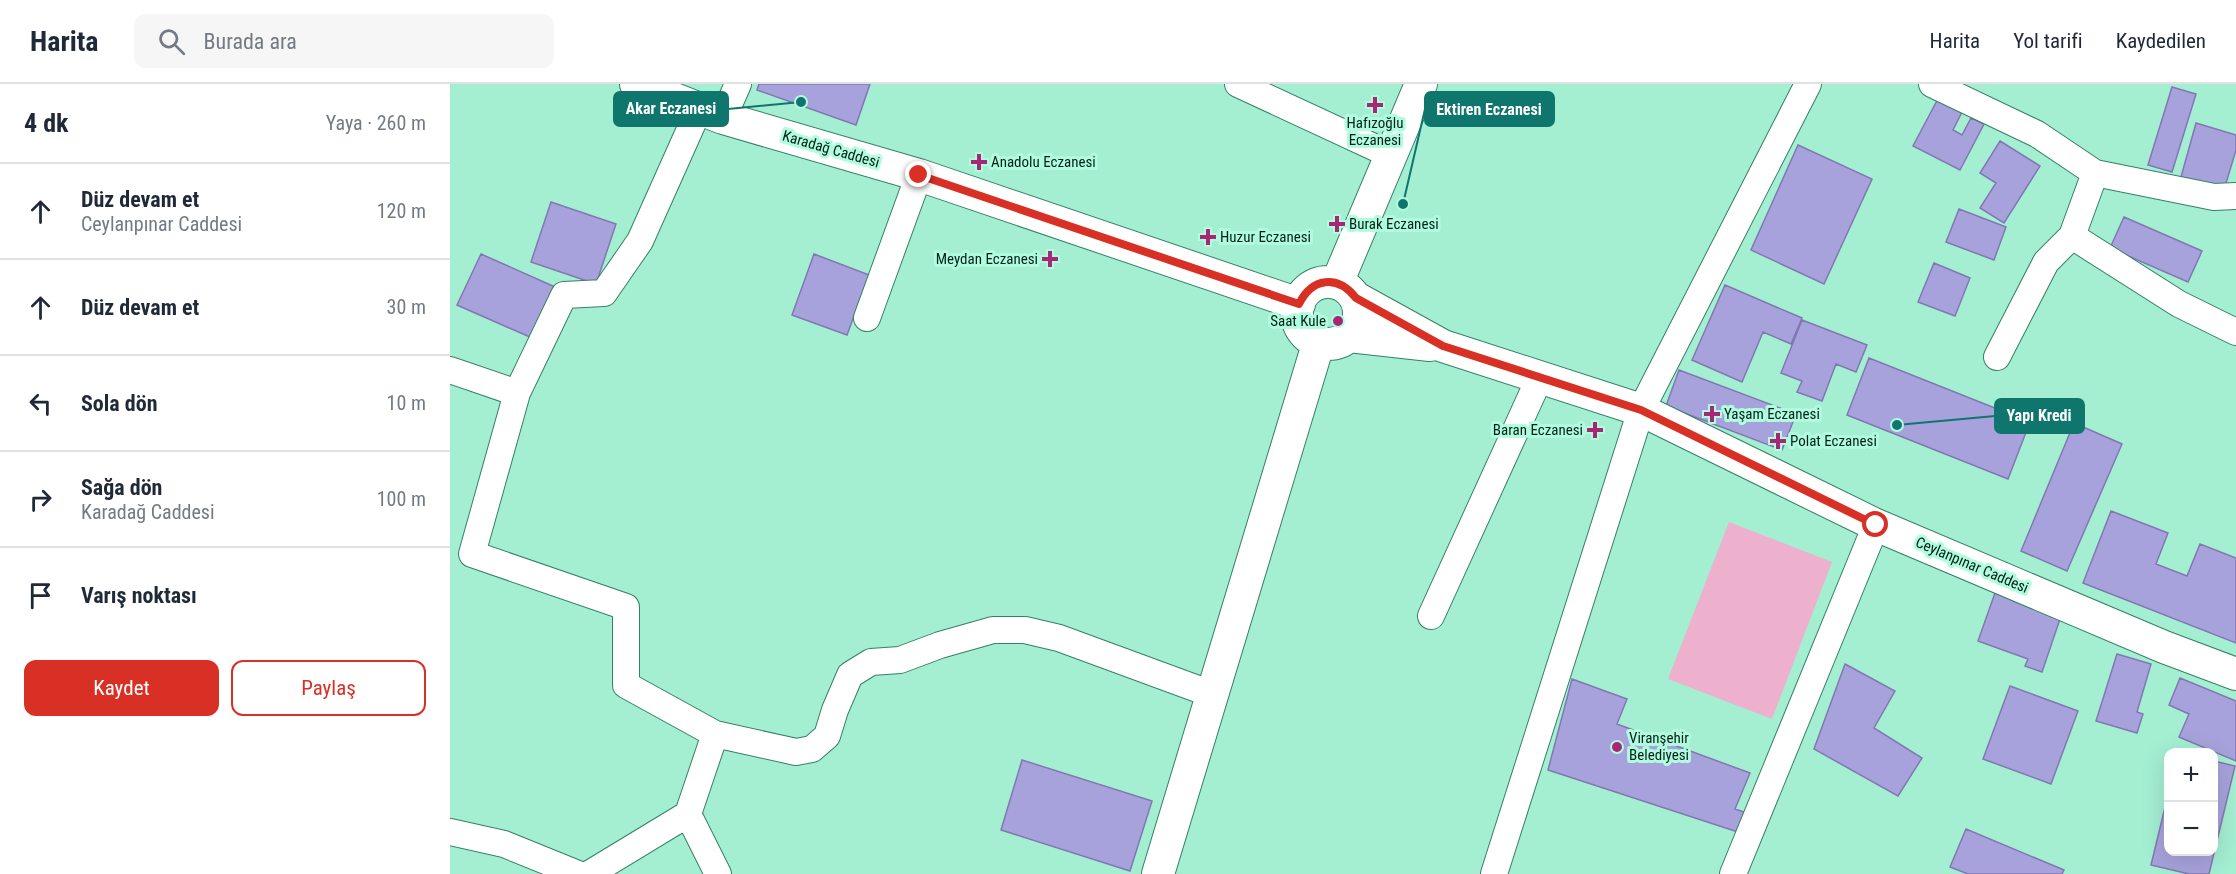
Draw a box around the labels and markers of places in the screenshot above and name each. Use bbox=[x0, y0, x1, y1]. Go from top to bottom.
callout: Akar Eczanesi bbox=[614, 92, 728, 126]
callout: Ektiren Eczanesi bbox=[1425, 92, 1554, 126]
marker: Hafızoğlu Eczanesi bbox=[1368, 98, 1382, 112]
place label: Hafızoğlu Eczanesi bbox=[1347, 114, 1403, 149]
place label: Anadolu Eczanesi bbox=[991, 153, 1096, 171]
marker: Anadolu Eczanesi bbox=[972, 155, 986, 169]
place label: Burak Eczanesi bbox=[1349, 215, 1439, 233]
marker: Burak Eczanesi bbox=[1330, 217, 1344, 231]
place label: Huzur Eczanesi bbox=[1220, 228, 1311, 246]
marker: Huzur Eczanesi bbox=[1201, 230, 1215, 244]
place label: Meydan Eczanesi bbox=[936, 250, 1038, 268]
marker: Meydan Eczanesi bbox=[1043, 252, 1057, 266]
place label: Saat Kule bbox=[1270, 312, 1326, 330]
marker: Saat Kule bbox=[1331, 314, 1345, 328]
callout: Yapı Kredi bbox=[1995, 399, 2084, 433]
place label: Yaşam Eczanesi bbox=[1724, 405, 1820, 423]
marker: Yaşam Eczanesi bbox=[1705, 407, 1719, 421]
place label: Baran Eczanesi bbox=[1493, 421, 1583, 439]
marker: Baran Eczanesi bbox=[1588, 423, 1602, 437]
place label: Polat Eczanesi bbox=[1790, 432, 1877, 450]
marker: Polat Eczanesi bbox=[1771, 434, 1785, 448]
place label: Viranşehir Belediyesi bbox=[1629, 729, 1689, 764]
marker: Viranşehir Belediyesi bbox=[1610, 740, 1624, 754]

